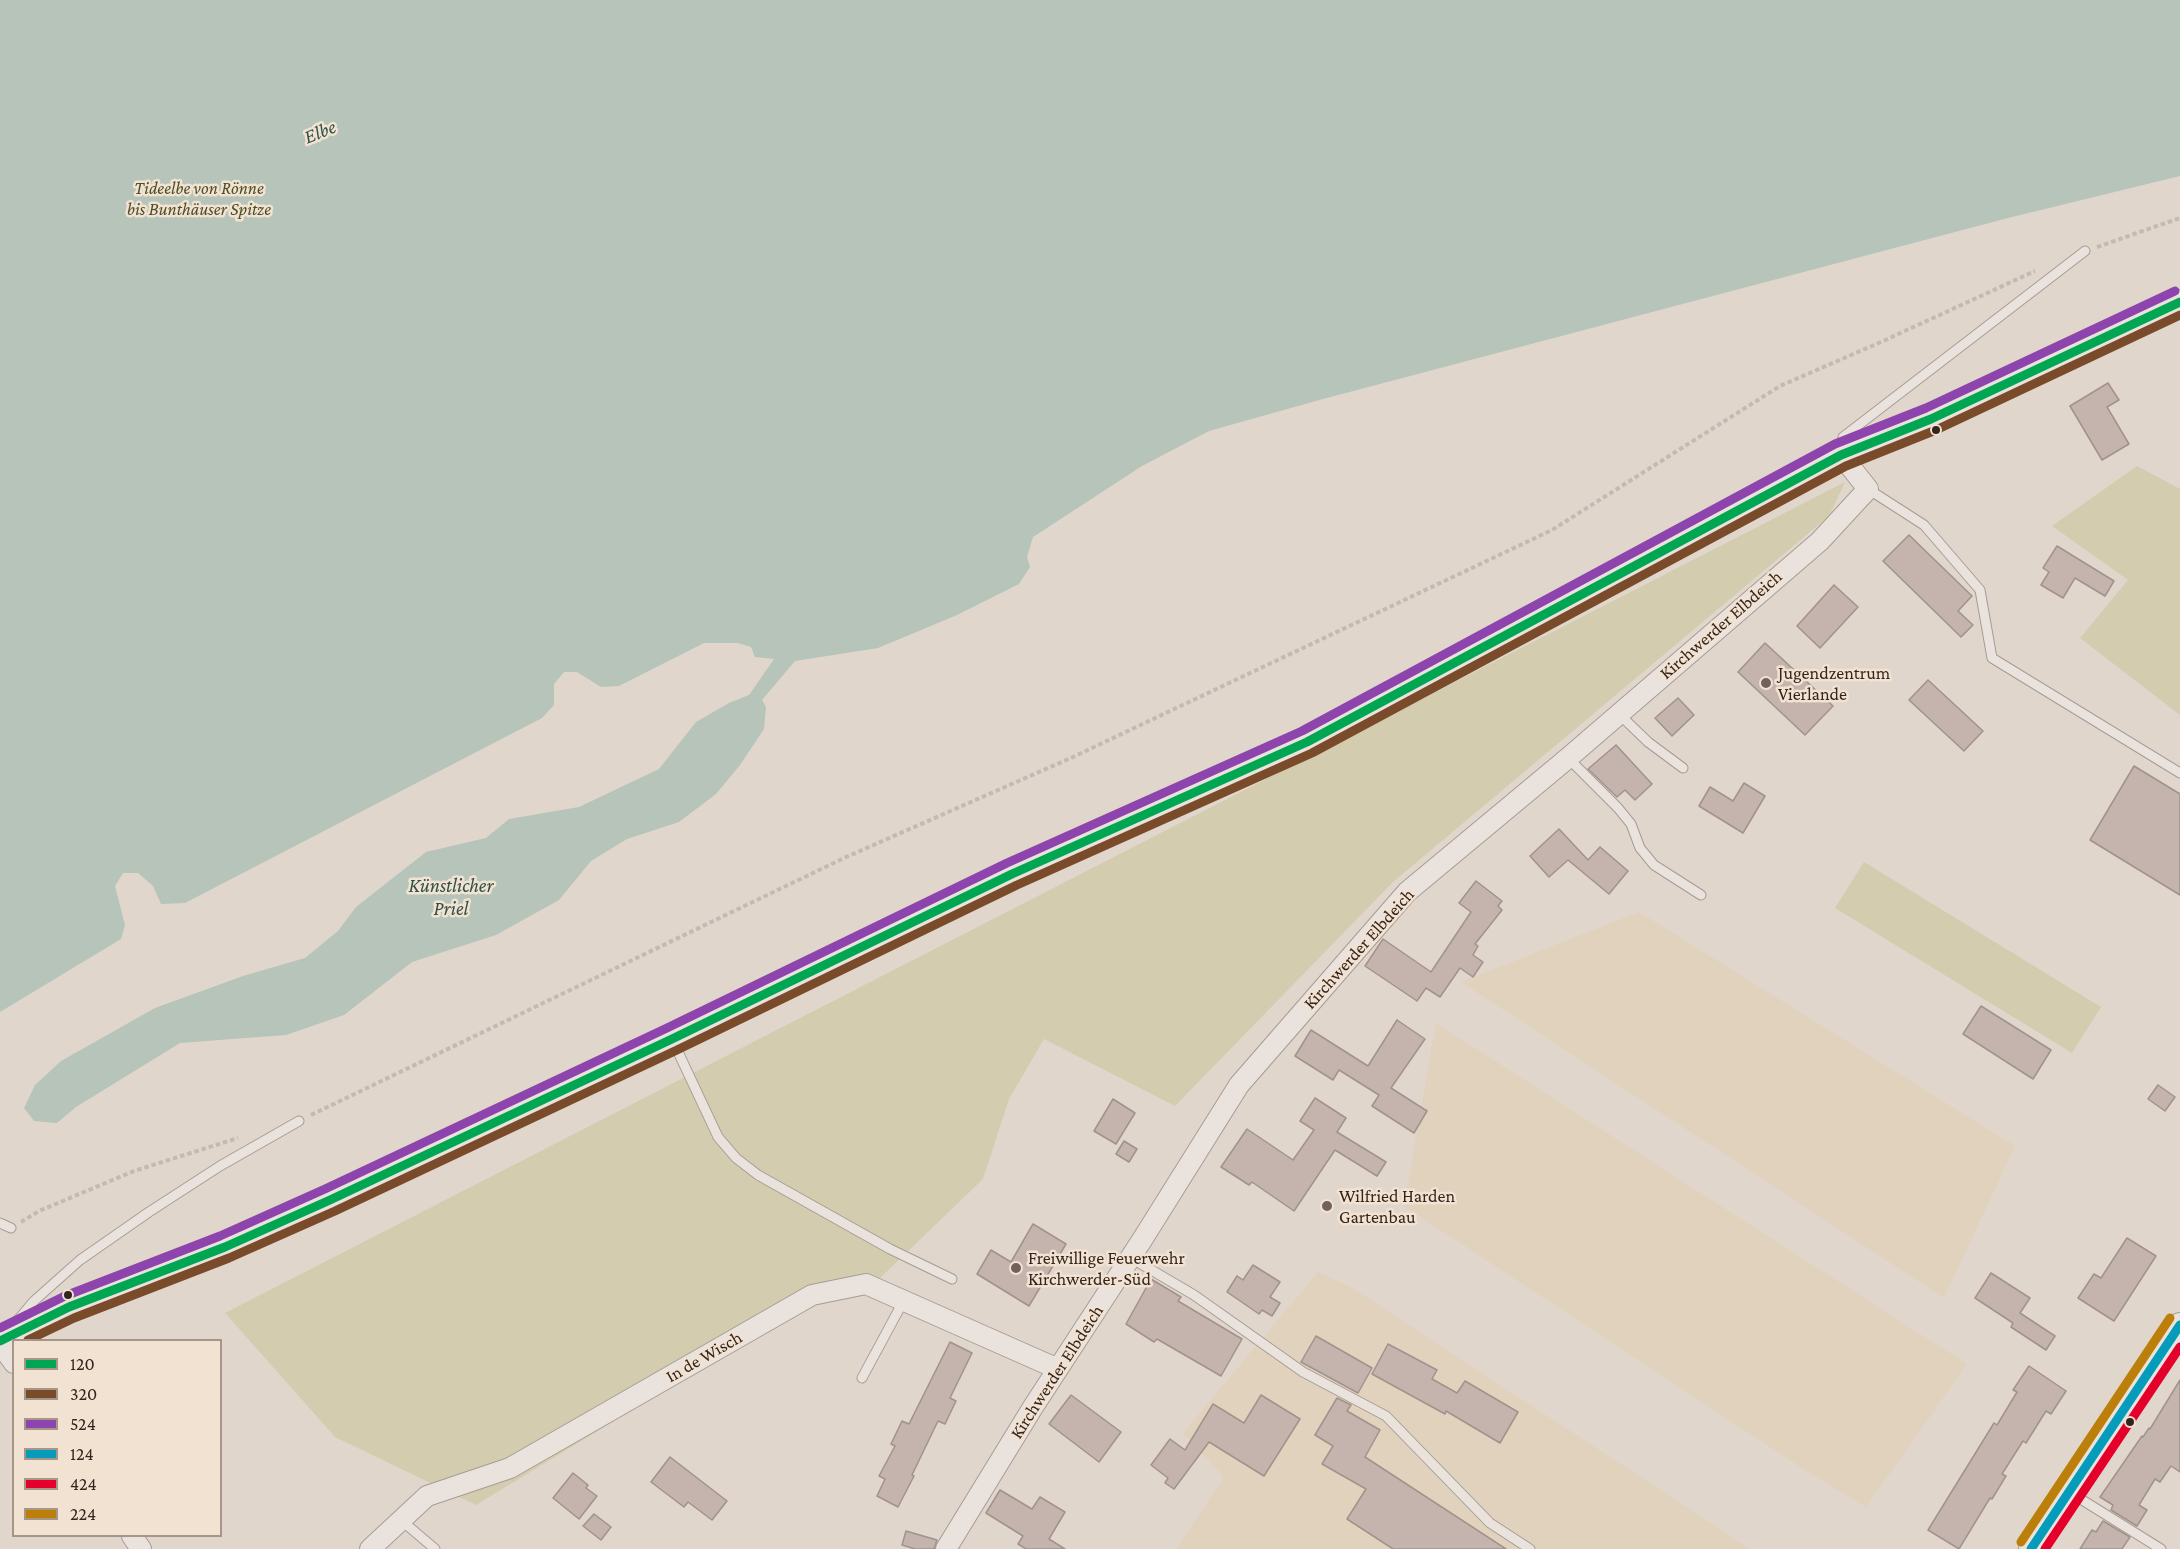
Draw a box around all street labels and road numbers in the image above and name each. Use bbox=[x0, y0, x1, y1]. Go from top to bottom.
street label: Kirchwerder Elbdeich bbox=[1655, 566, 1787, 684]
street label: Kirchwerder Elbdeich bbox=[1299, 884, 1419, 1014]
street label: Kirchwerder Elbdeich bbox=[1006, 1301, 1108, 1443]
street label: In de Wisch bbox=[662, 1327, 746, 1387]

